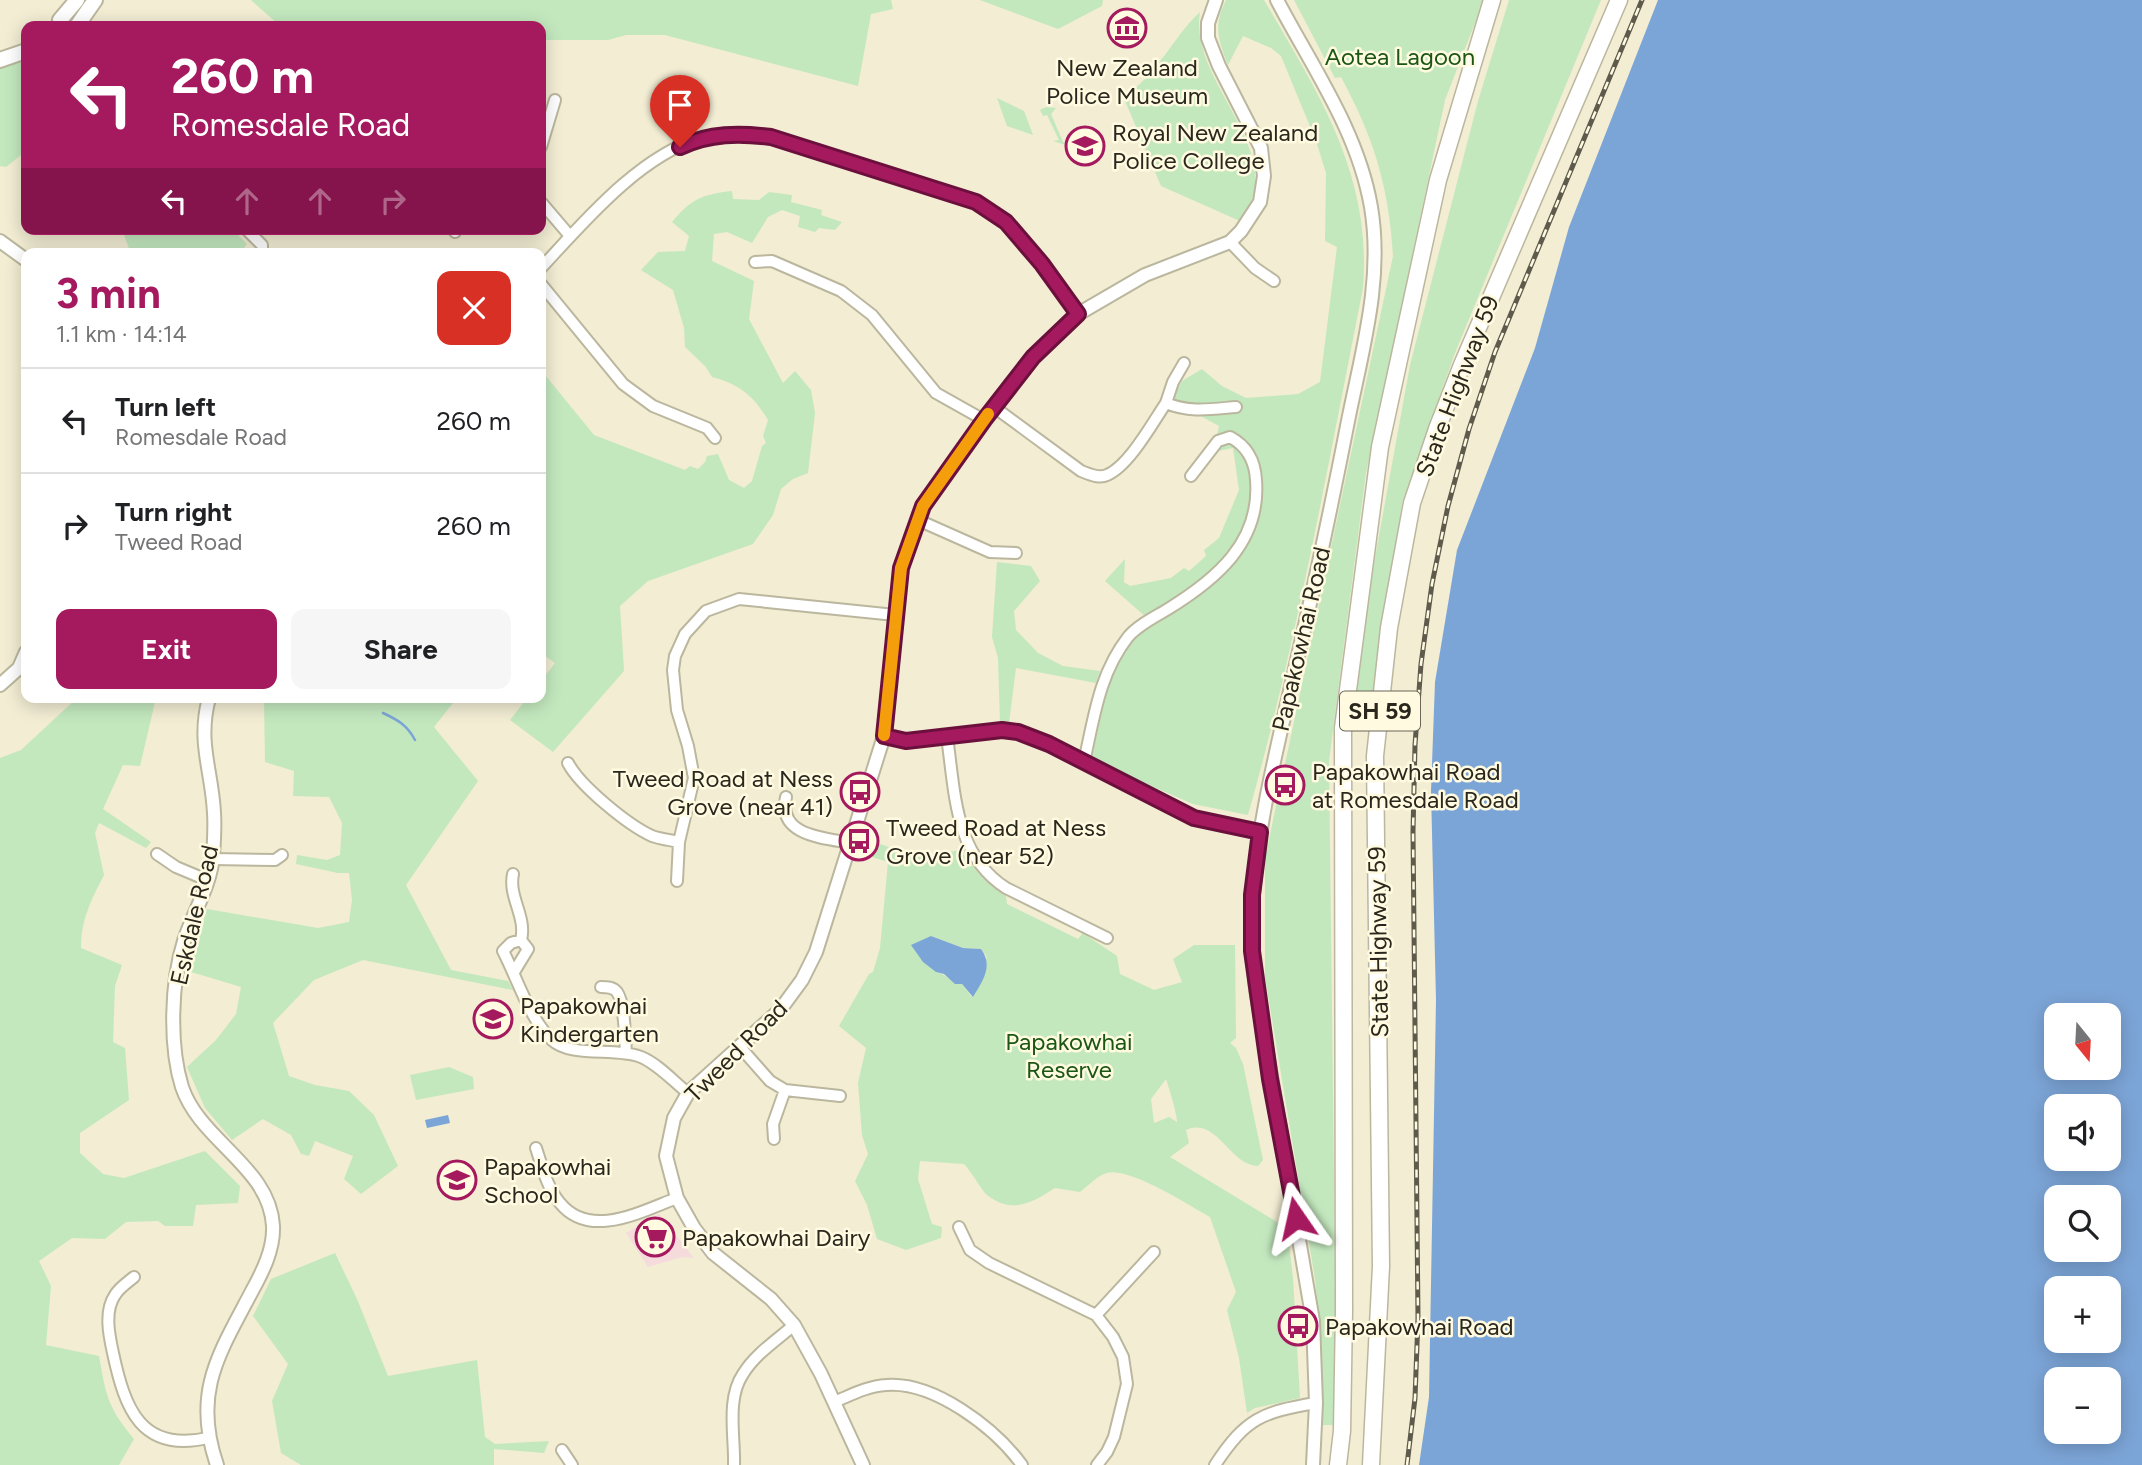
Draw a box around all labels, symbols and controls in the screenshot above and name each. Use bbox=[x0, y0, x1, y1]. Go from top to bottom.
museum icon: New Zealand Police Museum bbox=[1106, 7, 1148, 49]
park label: Aotea Lagoon bbox=[1325, 42, 1475, 71]
text: 260 m bbox=[171, 46, 314, 105]
icon: left bbox=[56, 49, 147, 140]
place label: New Zealand Police Museum bbox=[1046, 53, 1208, 110]
pin bbox=[650, 75, 710, 147]
icon: arrive bbox=[661, 86, 699, 124]
text: Romesdale Road bbox=[171, 106, 410, 144]
place label: Royal New Zealand Police College bbox=[1112, 118, 1318, 175]
school or university icon: Royal New Zealand Police College bbox=[1064, 125, 1106, 167]
icon: left bbox=[155, 182, 193, 220]
icon: ahead bbox=[228, 182, 266, 220]
icon: ahead bbox=[301, 182, 339, 220]
icon: right bbox=[374, 182, 412, 220]
text: 3 min bbox=[56, 268, 161, 319]
button: close bbox=[437, 271, 511, 345]
street label: State Highway 59 bbox=[1409, 291, 1505, 481]
text: 1.1 km · 14:14 bbox=[56, 320, 187, 348]
text: Turn left bbox=[115, 391, 216, 423]
icon: left bbox=[56, 402, 94, 440]
text: 260 m bbox=[437, 405, 511, 437]
text: Romesdale Road bbox=[115, 423, 287, 451]
text: Turn right bbox=[115, 496, 232, 528]
icon: right bbox=[56, 507, 94, 545]
text: 260 m bbox=[437, 510, 511, 542]
text: Tweed Road bbox=[115, 528, 242, 556]
street label: Papakowhai Road bbox=[1266, 544, 1336, 734]
button: Exit bbox=[56, 609, 277, 689]
button: Share bbox=[291, 609, 511, 689]
road number: SH 59 bbox=[1340, 692, 1420, 730]
place label: Papakowhai Road at Romesdale Road bbox=[1312, 757, 1519, 814]
place label: Tweed Road at Ness Grove (near 41) bbox=[613, 764, 833, 821]
bus stop icon: Papakowhai Road at Romesdale Road bbox=[1264, 764, 1306, 806]
bus stop icon: Tweed Road at Ness Grove (near 41) bbox=[839, 771, 881, 813]
place label: Tweed Road at Ness Grove (near 52) bbox=[886, 813, 1106, 870]
bus stop icon: Tweed Road at Ness Grove (near 52) bbox=[838, 820, 880, 862]
street label: Eskdale Road bbox=[164, 842, 224, 988]
street label: State Highway 59 bbox=[1362, 846, 1394, 1038]
place label: Papakowhai Kindergarten bbox=[520, 991, 659, 1048]
street label: Tweed Road bbox=[679, 994, 793, 1108]
school or university icon: Papakowhai Kindergarten bbox=[472, 998, 514, 1040]
north arrow bbox=[2044, 1003, 2121, 1080]
map controls bbox=[2044, 1003, 2121, 1444]
park label: Papakowhai Reserve bbox=[1005, 1027, 1133, 1084]
button: sound bbox=[2044, 1094, 2121, 1171]
place label: Papakowhai School bbox=[484, 1152, 611, 1209]
school or university icon: Papakowhai School bbox=[436, 1159, 478, 1201]
position arrow bbox=[1259, 1181, 1333, 1255]
button: search bbox=[2044, 1185, 2121, 1262]
supermarket icon: Papakowhai Dairy bbox=[634, 1216, 676, 1258]
place label: Papakowhai Dairy bbox=[682, 1223, 871, 1252]
button: + bbox=[2044, 1276, 2121, 1353]
bus stop icon: Papakowhai Road bbox=[1277, 1305, 1319, 1347]
place label: Papakowhai Road bbox=[1325, 1312, 1514, 1341]
button: − bbox=[2044, 1367, 2121, 1444]

